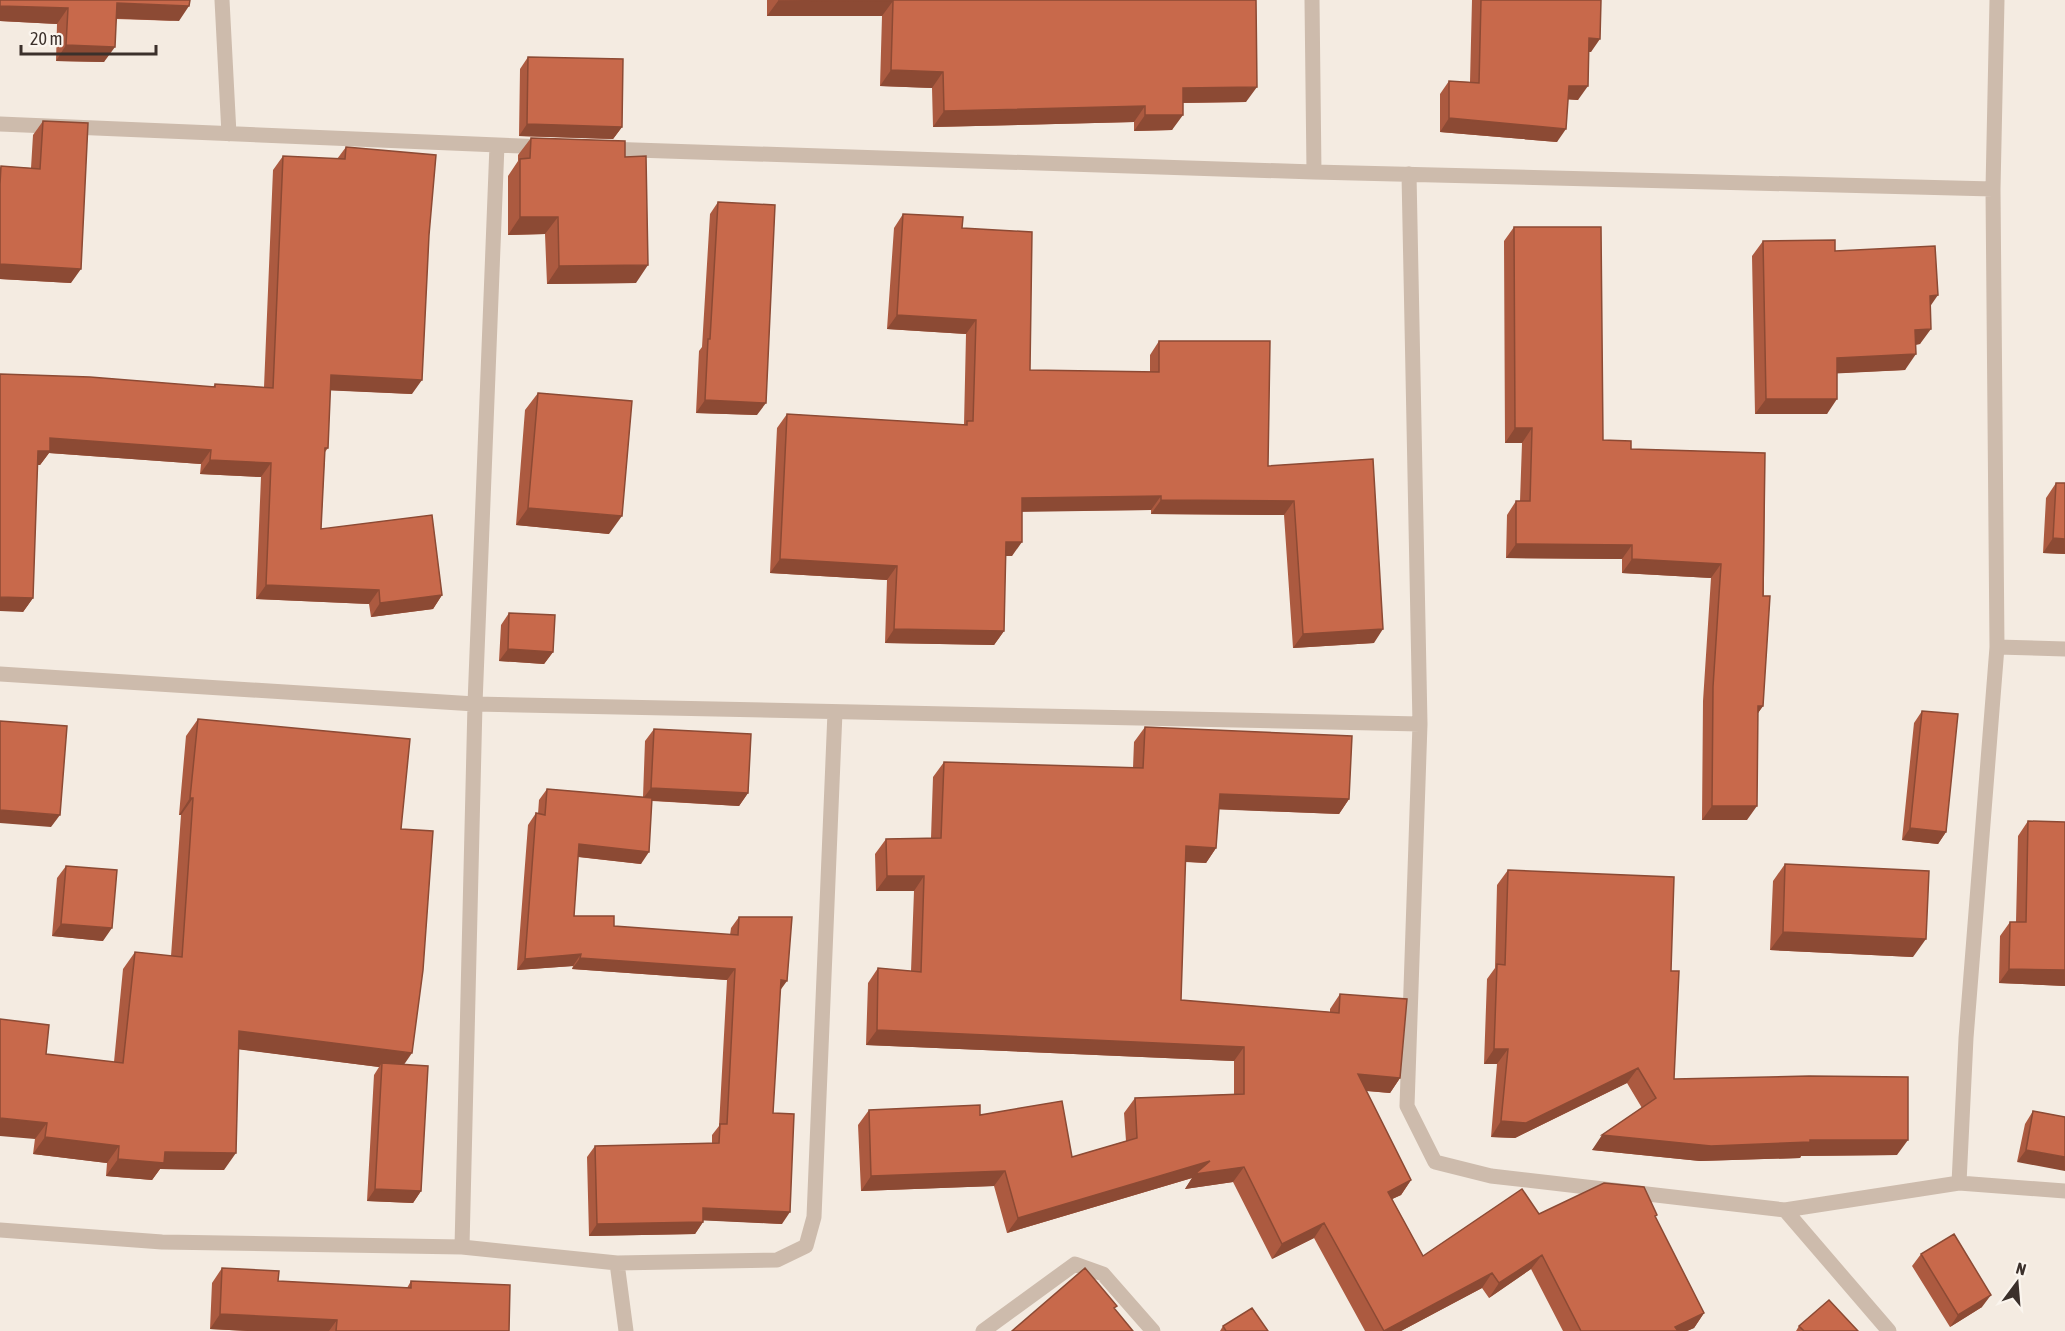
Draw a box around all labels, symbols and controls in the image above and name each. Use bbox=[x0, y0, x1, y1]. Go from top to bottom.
scale bar bbox=[21, 18, 156, 56]
text: 20 m bbox=[30, 28, 62, 49]
north arrow bbox=[1987, 1253, 2047, 1313]
text: N bbox=[2014, 1259, 2028, 1279]

